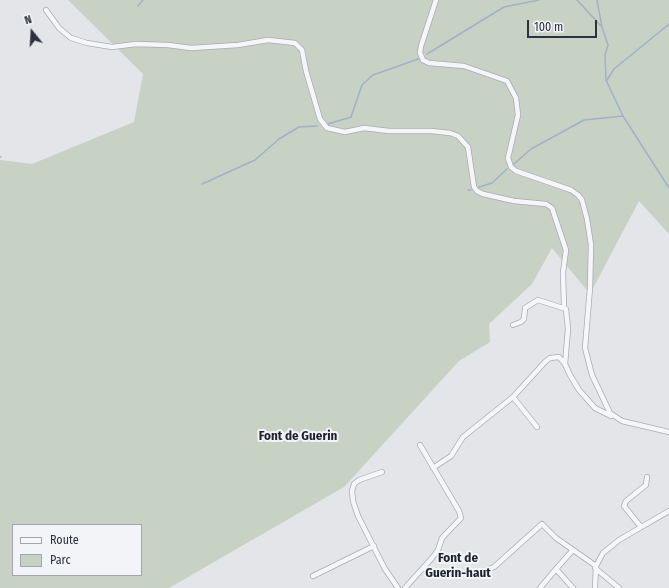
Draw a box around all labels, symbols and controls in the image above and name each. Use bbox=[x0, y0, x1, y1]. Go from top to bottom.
north arrow bbox=[12, 12, 52, 52]
scale bar bbox=[529, 12, 599, 38]
text: N bbox=[23, 13, 33, 27]
text: 100 m bbox=[534, 20, 563, 34]
district label: Font de Guerin bbox=[259, 428, 337, 444]
legend bbox=[12, 524, 142, 576]
text: Route bbox=[50, 533, 79, 547]
district label: Font de Guerin-haut bbox=[425, 550, 491, 581]
text: Parc bbox=[50, 553, 71, 567]

